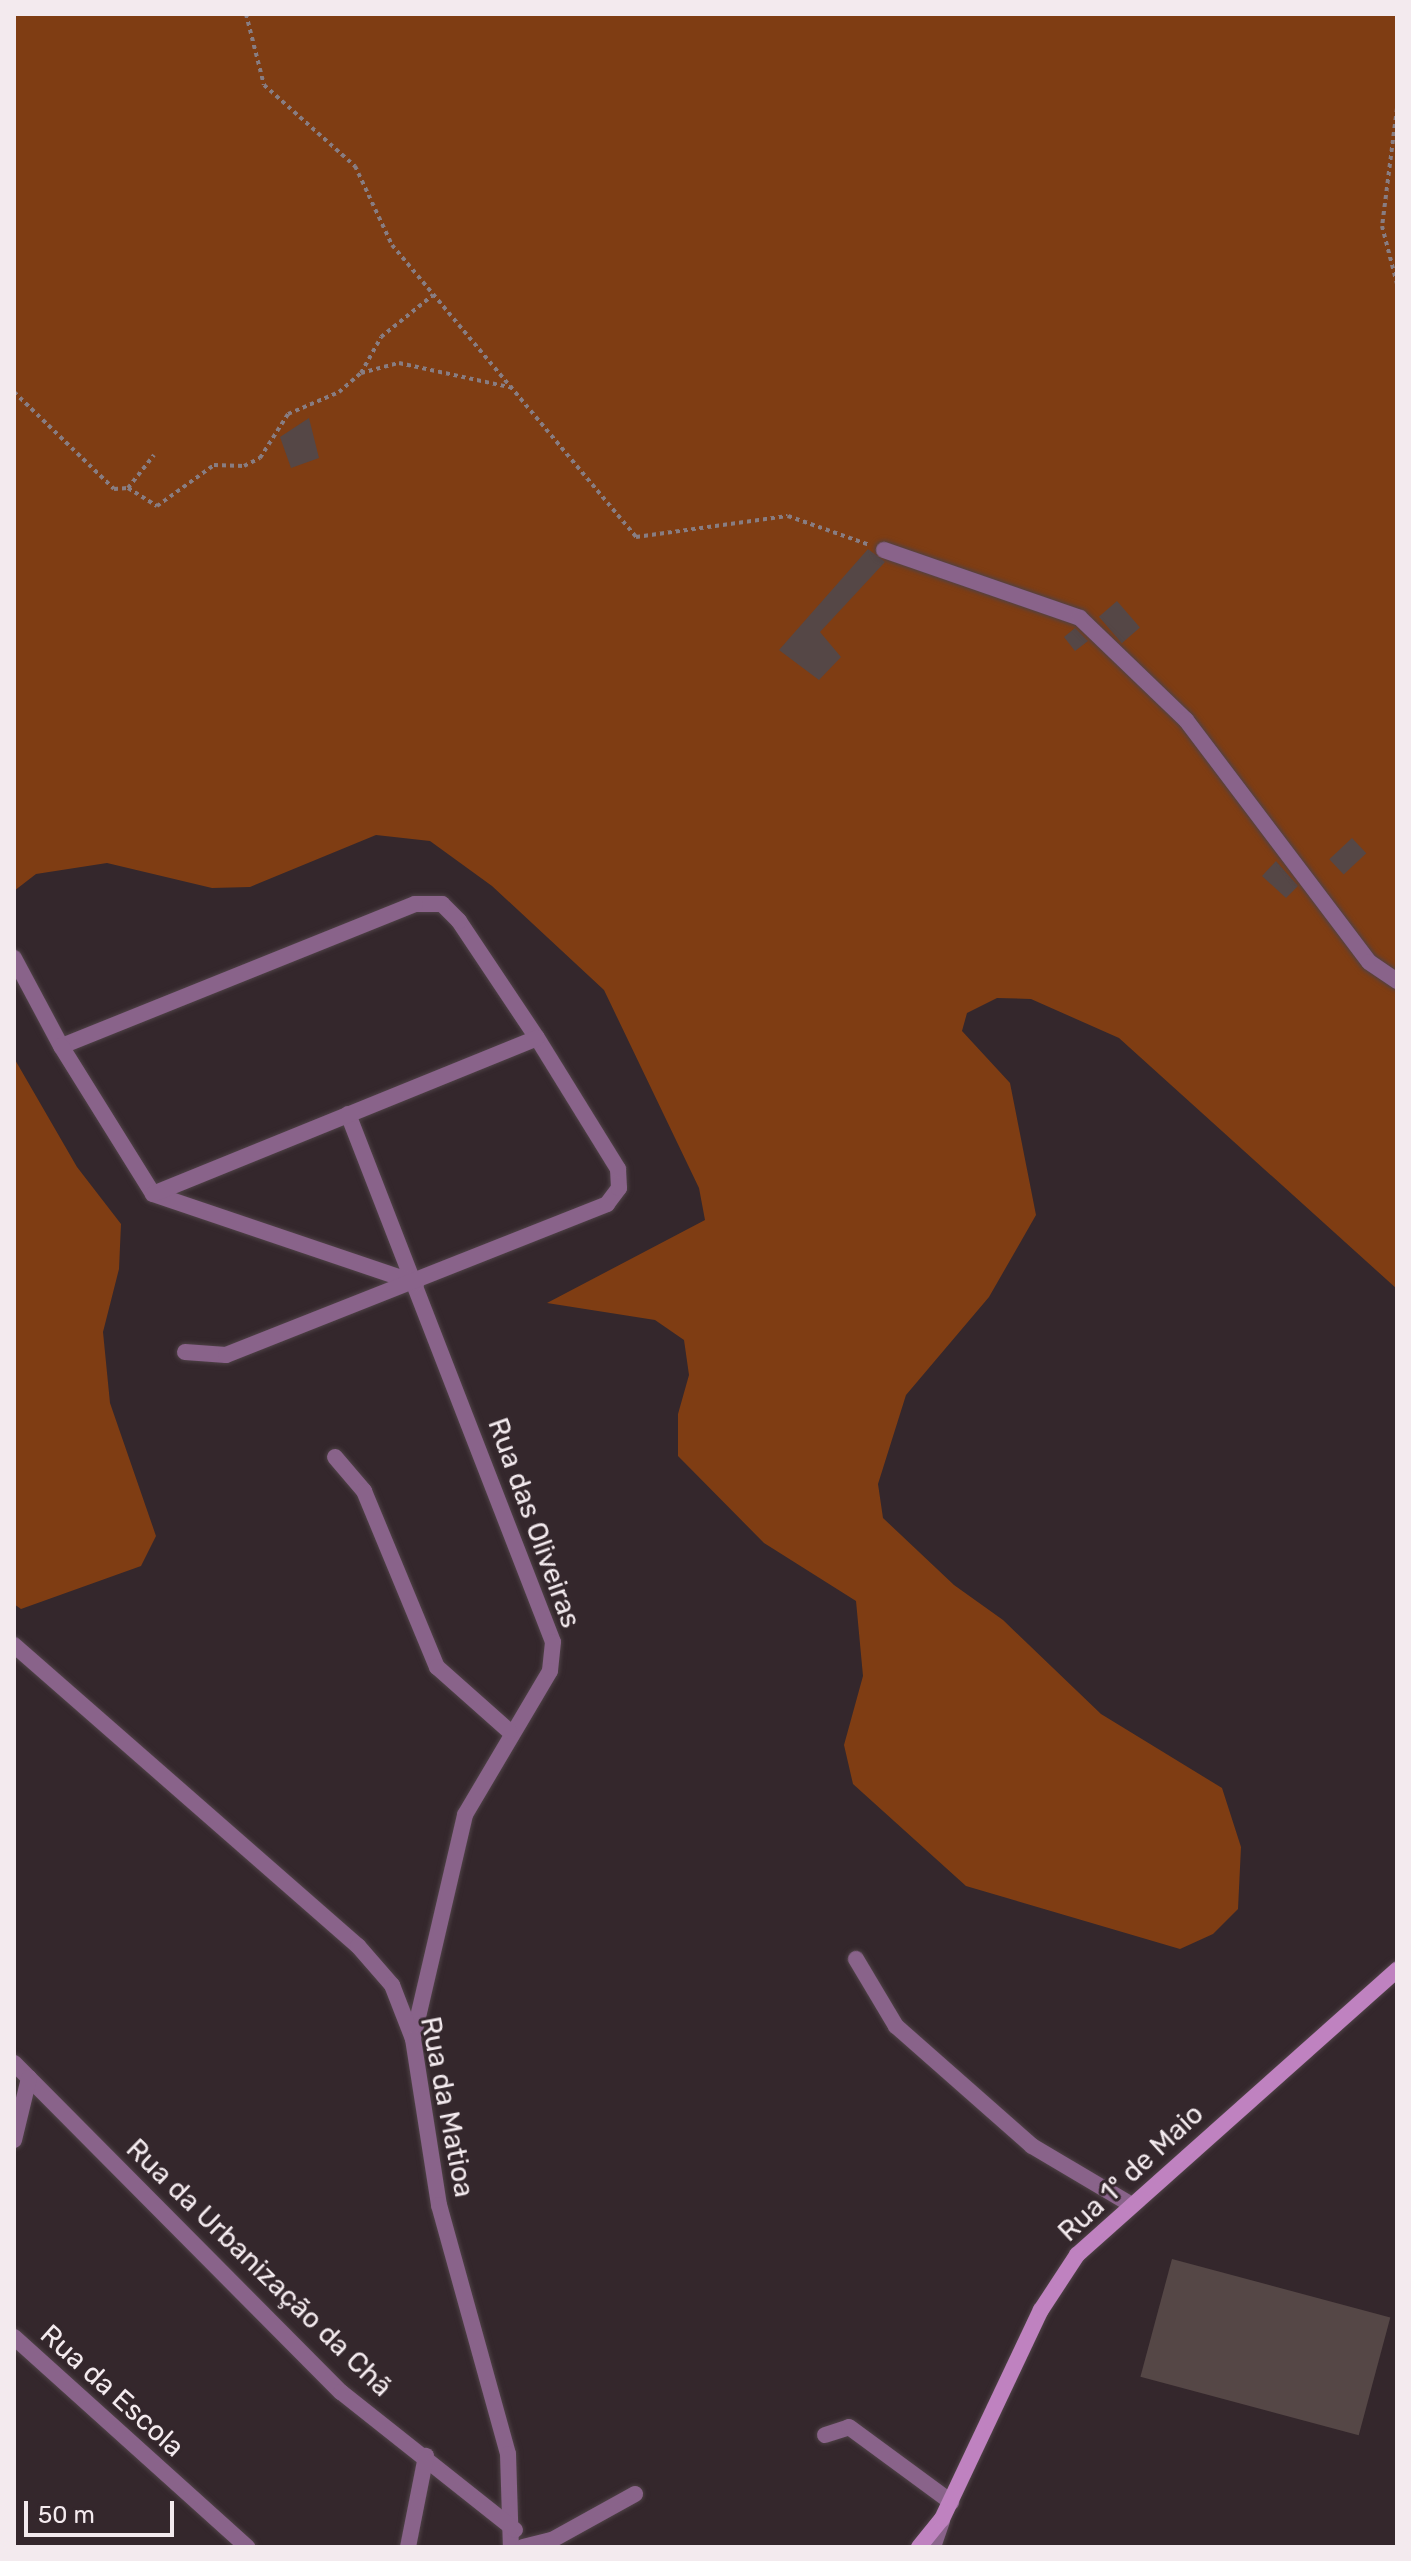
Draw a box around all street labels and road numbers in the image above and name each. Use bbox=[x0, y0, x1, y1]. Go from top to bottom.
street label: Rua das Oliveiras bbox=[480, 1413, 588, 1633]
street label: Rua da Matioa bbox=[413, 2014, 481, 2200]
street label: Rua 1º de Maio bbox=[1051, 2097, 1211, 2249]
street label: Rua da Urbanização da Chã bbox=[119, 2132, 399, 2404]
street label: Rua da Escola bbox=[33, 2318, 191, 2464]

